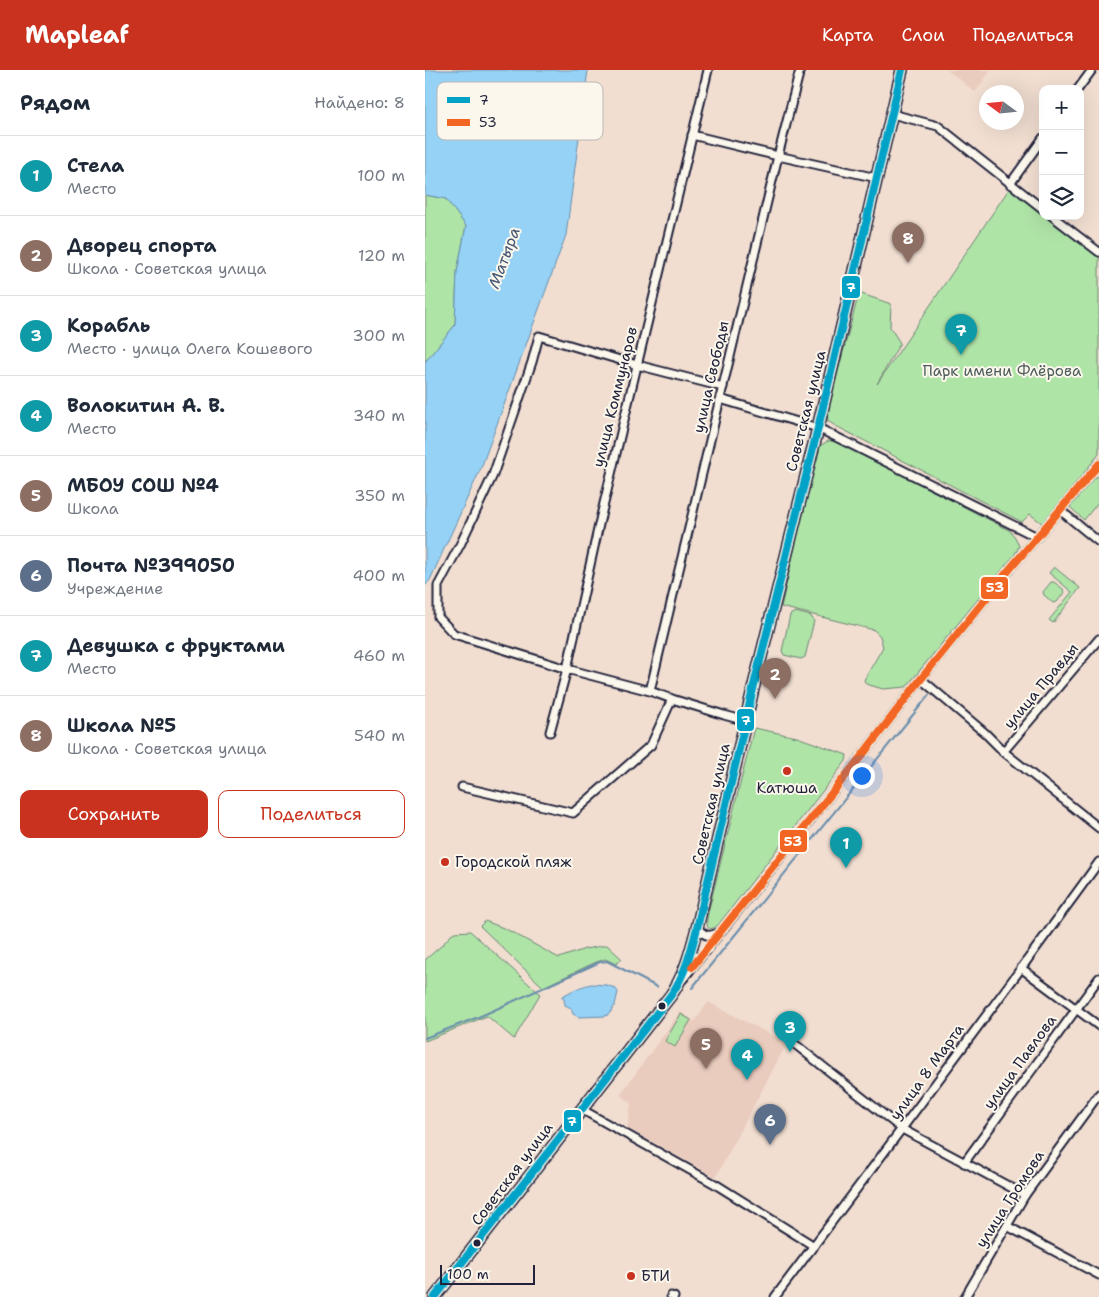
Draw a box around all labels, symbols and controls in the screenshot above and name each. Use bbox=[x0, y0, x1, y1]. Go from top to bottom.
text: Mapleaf bbox=[25, 19, 129, 51]
text: Карта bbox=[822, 23, 873, 47]
text: Слои bbox=[901, 23, 945, 47]
text: Поделиться bbox=[973, 23, 1074, 47]
legend bbox=[437, 82, 603, 140]
north arrow bbox=[979, 85, 1024, 130]
map controls bbox=[1039, 85, 1084, 220]
button: + bbox=[1039, 85, 1084, 130]
text: Рядом bbox=[20, 89, 90, 117]
text: 7 bbox=[479, 91, 489, 109]
text: Найдено: 8 bbox=[314, 92, 405, 113]
text: 53 bbox=[479, 113, 497, 131]
button: − bbox=[1039, 130, 1084, 175]
text: Стела bbox=[67, 153, 124, 178]
text: 1 bbox=[32, 165, 40, 186]
text: 100 m bbox=[357, 165, 405, 186]
button: layers bbox=[1039, 175, 1084, 220]
text: Место bbox=[67, 178, 117, 199]
pin: 8 bbox=[892, 222, 924, 263]
water label: Матыра bbox=[483, 224, 525, 292]
text: Дворец спорта bbox=[67, 233, 217, 258]
text: 2 bbox=[30, 245, 42, 266]
text: 120 m bbox=[358, 245, 405, 266]
text: Школа · Советская улица bbox=[67, 258, 267, 279]
line badge: 7 bbox=[841, 275, 861, 299]
text: 7 bbox=[846, 278, 856, 296]
text: Корабль bbox=[67, 313, 150, 338]
pin: 7 bbox=[945, 314, 977, 355]
street label: улица Свободы bbox=[688, 319, 734, 435]
text: 3 bbox=[30, 325, 42, 346]
text: 300 m bbox=[353, 325, 405, 346]
street label: улица Коммунаров bbox=[588, 325, 642, 469]
text: Место · улица Олега Кошевого bbox=[67, 338, 313, 359]
street label: Советская улица bbox=[781, 348, 831, 474]
park label: Парк имени Флёрова bbox=[923, 361, 1082, 381]
text: Волокитин А. В. bbox=[67, 393, 225, 418]
text: 4 bbox=[30, 405, 42, 426]
text: 340 m bbox=[353, 405, 405, 426]
text: Место bbox=[67, 418, 117, 439]
text: МБОУ СОШ №4 bbox=[67, 473, 219, 498]
text: 5 bbox=[31, 485, 41, 506]
text: 350 m bbox=[354, 485, 405, 506]
text: Школа bbox=[67, 498, 119, 519]
text: Почта №399050 bbox=[67, 553, 235, 578]
text: 6 bbox=[30, 565, 42, 586]
text: 400 m bbox=[352, 565, 405, 586]
line badge: 53 bbox=[980, 576, 1009, 600]
text: Учреждение bbox=[67, 578, 163, 599]
text: 53 bbox=[986, 578, 1004, 596]
text: Девушка с фруктами bbox=[67, 633, 285, 658]
street label: улица Правды bbox=[999, 639, 1083, 733]
text: 7 bbox=[30, 645, 42, 666]
text: 460 m bbox=[353, 645, 405, 666]
text: Место bbox=[67, 658, 117, 679]
pin: 2 bbox=[759, 658, 791, 699]
line badge: 7 bbox=[736, 708, 755, 732]
text: 7 bbox=[741, 711, 751, 729]
text: Школа №5 bbox=[67, 713, 176, 738]
text: 8 bbox=[30, 725, 42, 746]
text: 540 m bbox=[354, 725, 405, 746]
text: Школа · Советская улица bbox=[67, 738, 267, 759]
street label: Советская улица bbox=[687, 741, 735, 867]
your location bbox=[849, 763, 875, 789]
marker: Катюша bbox=[781, 765, 793, 777]
place label: Катюша bbox=[757, 778, 818, 798]
button: Сохранить bbox=[20, 790, 208, 838]
button: Поделиться bbox=[218, 790, 405, 838]
pin: 1 bbox=[830, 827, 862, 868]
line badge: 53 bbox=[779, 829, 808, 853]
text: 53 bbox=[784, 832, 802, 850]
place label: Городской пляж bbox=[455, 852, 572, 872]
marker: Городской пляж bbox=[439, 856, 451, 868]
unlabelled marker bbox=[657, 1001, 667, 1011]
street label: улица Павлова bbox=[979, 1010, 1061, 1113]
pin: 3 bbox=[774, 1011, 806, 1052]
street label: улица 8 Марта bbox=[885, 1019, 969, 1124]
pin: 5 bbox=[690, 1028, 722, 1069]
pin: 4 bbox=[731, 1039, 763, 1080]
pin: 6 bbox=[754, 1104, 786, 1145]
line badge: 7 bbox=[563, 1109, 582, 1133]
text: 7 bbox=[567, 1112, 577, 1130]
street label: Советская улица bbox=[467, 1118, 558, 1230]
street label: улица Громова bbox=[971, 1146, 1049, 1251]
unlabelled marker bbox=[472, 1238, 482, 1248]
scale bar bbox=[440, 1262, 535, 1285]
text: 100 m bbox=[447, 1265, 489, 1283]
place label: БТИ bbox=[641, 1266, 670, 1286]
marker: БТИ bbox=[625, 1270, 637, 1282]

